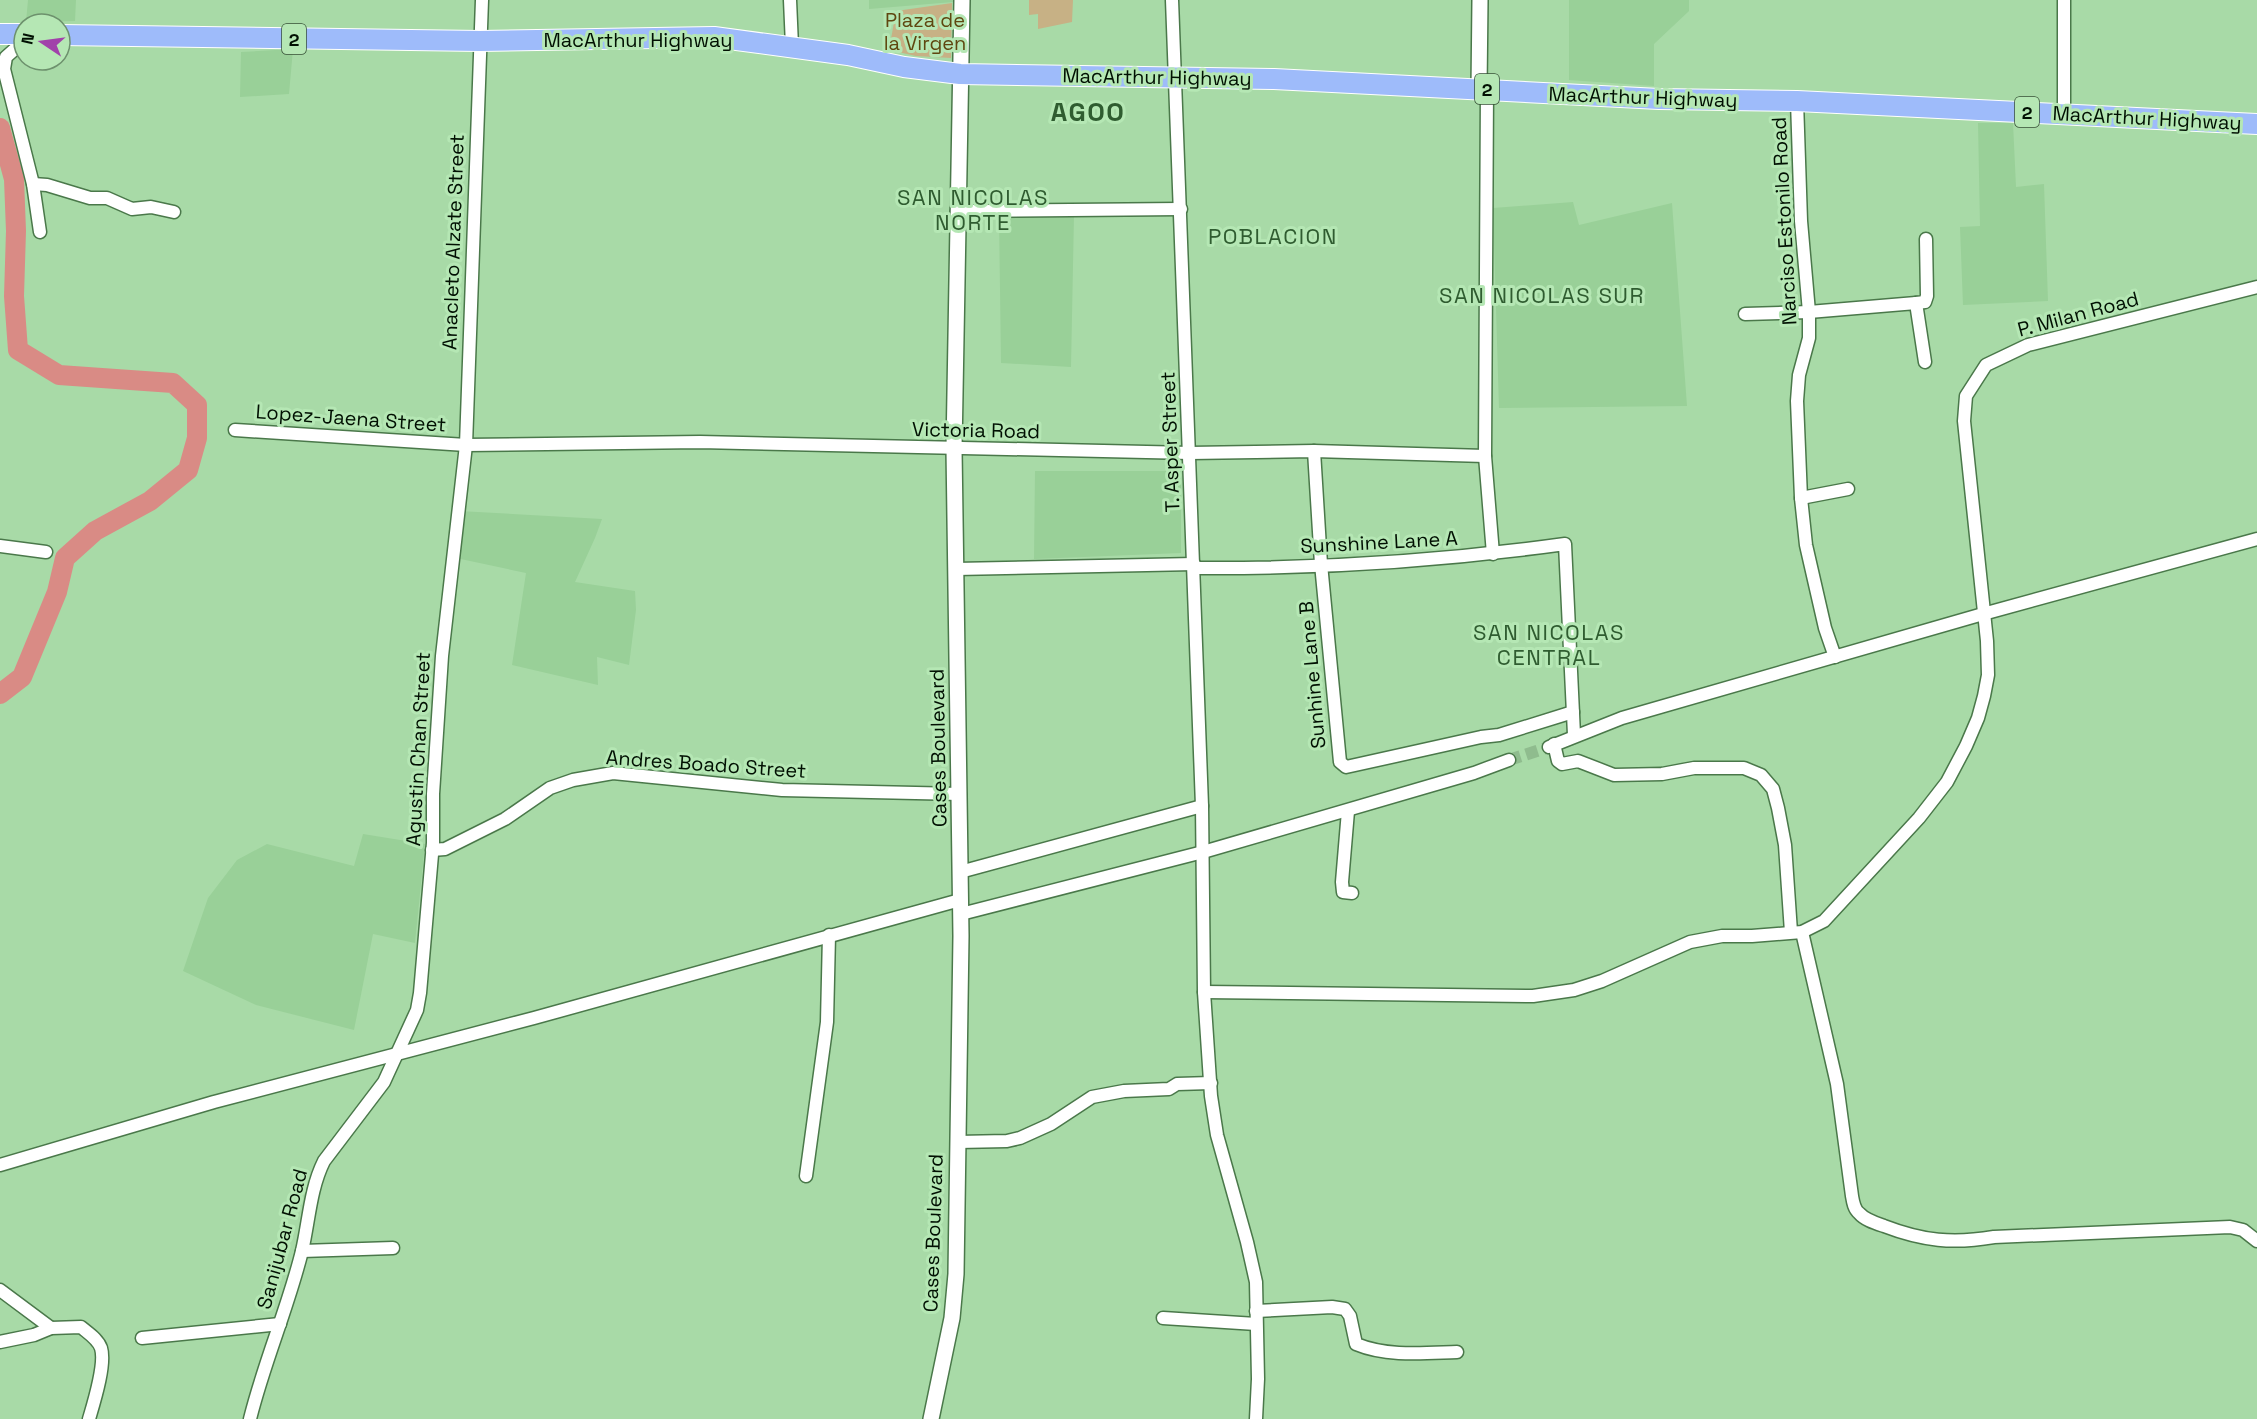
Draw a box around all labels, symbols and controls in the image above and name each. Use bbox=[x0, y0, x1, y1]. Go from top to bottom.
park label: Plaza de la Virgen bbox=[884, 7, 966, 56]
north arrow bbox=[12, 12, 72, 72]
road number: 2 bbox=[282, 24, 306, 54]
street label: MacArthur Highway bbox=[543, 27, 733, 53]
text: N bbox=[16, 31, 39, 46]
street label: MacArthur Highway bbox=[1062, 62, 1252, 92]
road number: 2 bbox=[1475, 74, 1499, 104]
street label: MacArthur Highway bbox=[1548, 81, 1738, 113]
district label: AGOO bbox=[1051, 95, 1125, 129]
road number: 2 bbox=[2015, 97, 2039, 127]
street label: MacArthur Highway bbox=[2052, 100, 2242, 136]
street label: Narciso Estonilo Road bbox=[1766, 116, 1802, 326]
street label: Anacleto Alzate Street bbox=[436, 134, 470, 350]
district label: SAN NICOLAS NORTE bbox=[897, 183, 1049, 236]
district label: POBLACION bbox=[1208, 222, 1338, 250]
district label: SAN NICOLAS SUR bbox=[1439, 281, 1645, 309]
street label: P. Milan Road bbox=[2015, 285, 2141, 343]
street label: T. Asper Street bbox=[1155, 371, 1185, 513]
street label: Lopez-Jaena Street bbox=[255, 398, 447, 438]
street label: Victoria Road bbox=[912, 416, 1040, 444]
street label: Sunshine Lane A bbox=[1300, 525, 1459, 559]
street label: Sunhine Lane B bbox=[1293, 600, 1331, 750]
district label: SAN NICOLAS CENTRAL bbox=[1473, 618, 1625, 671]
street label: Agustin Chan Street bbox=[400, 651, 436, 847]
street label: Cases Boulevard bbox=[924, 669, 952, 827]
street label: Andres Boado Street bbox=[605, 744, 807, 784]
street label: Cases Boulevard bbox=[917, 1153, 949, 1313]
street label: Sanijubar Road bbox=[251, 1166, 313, 1312]

